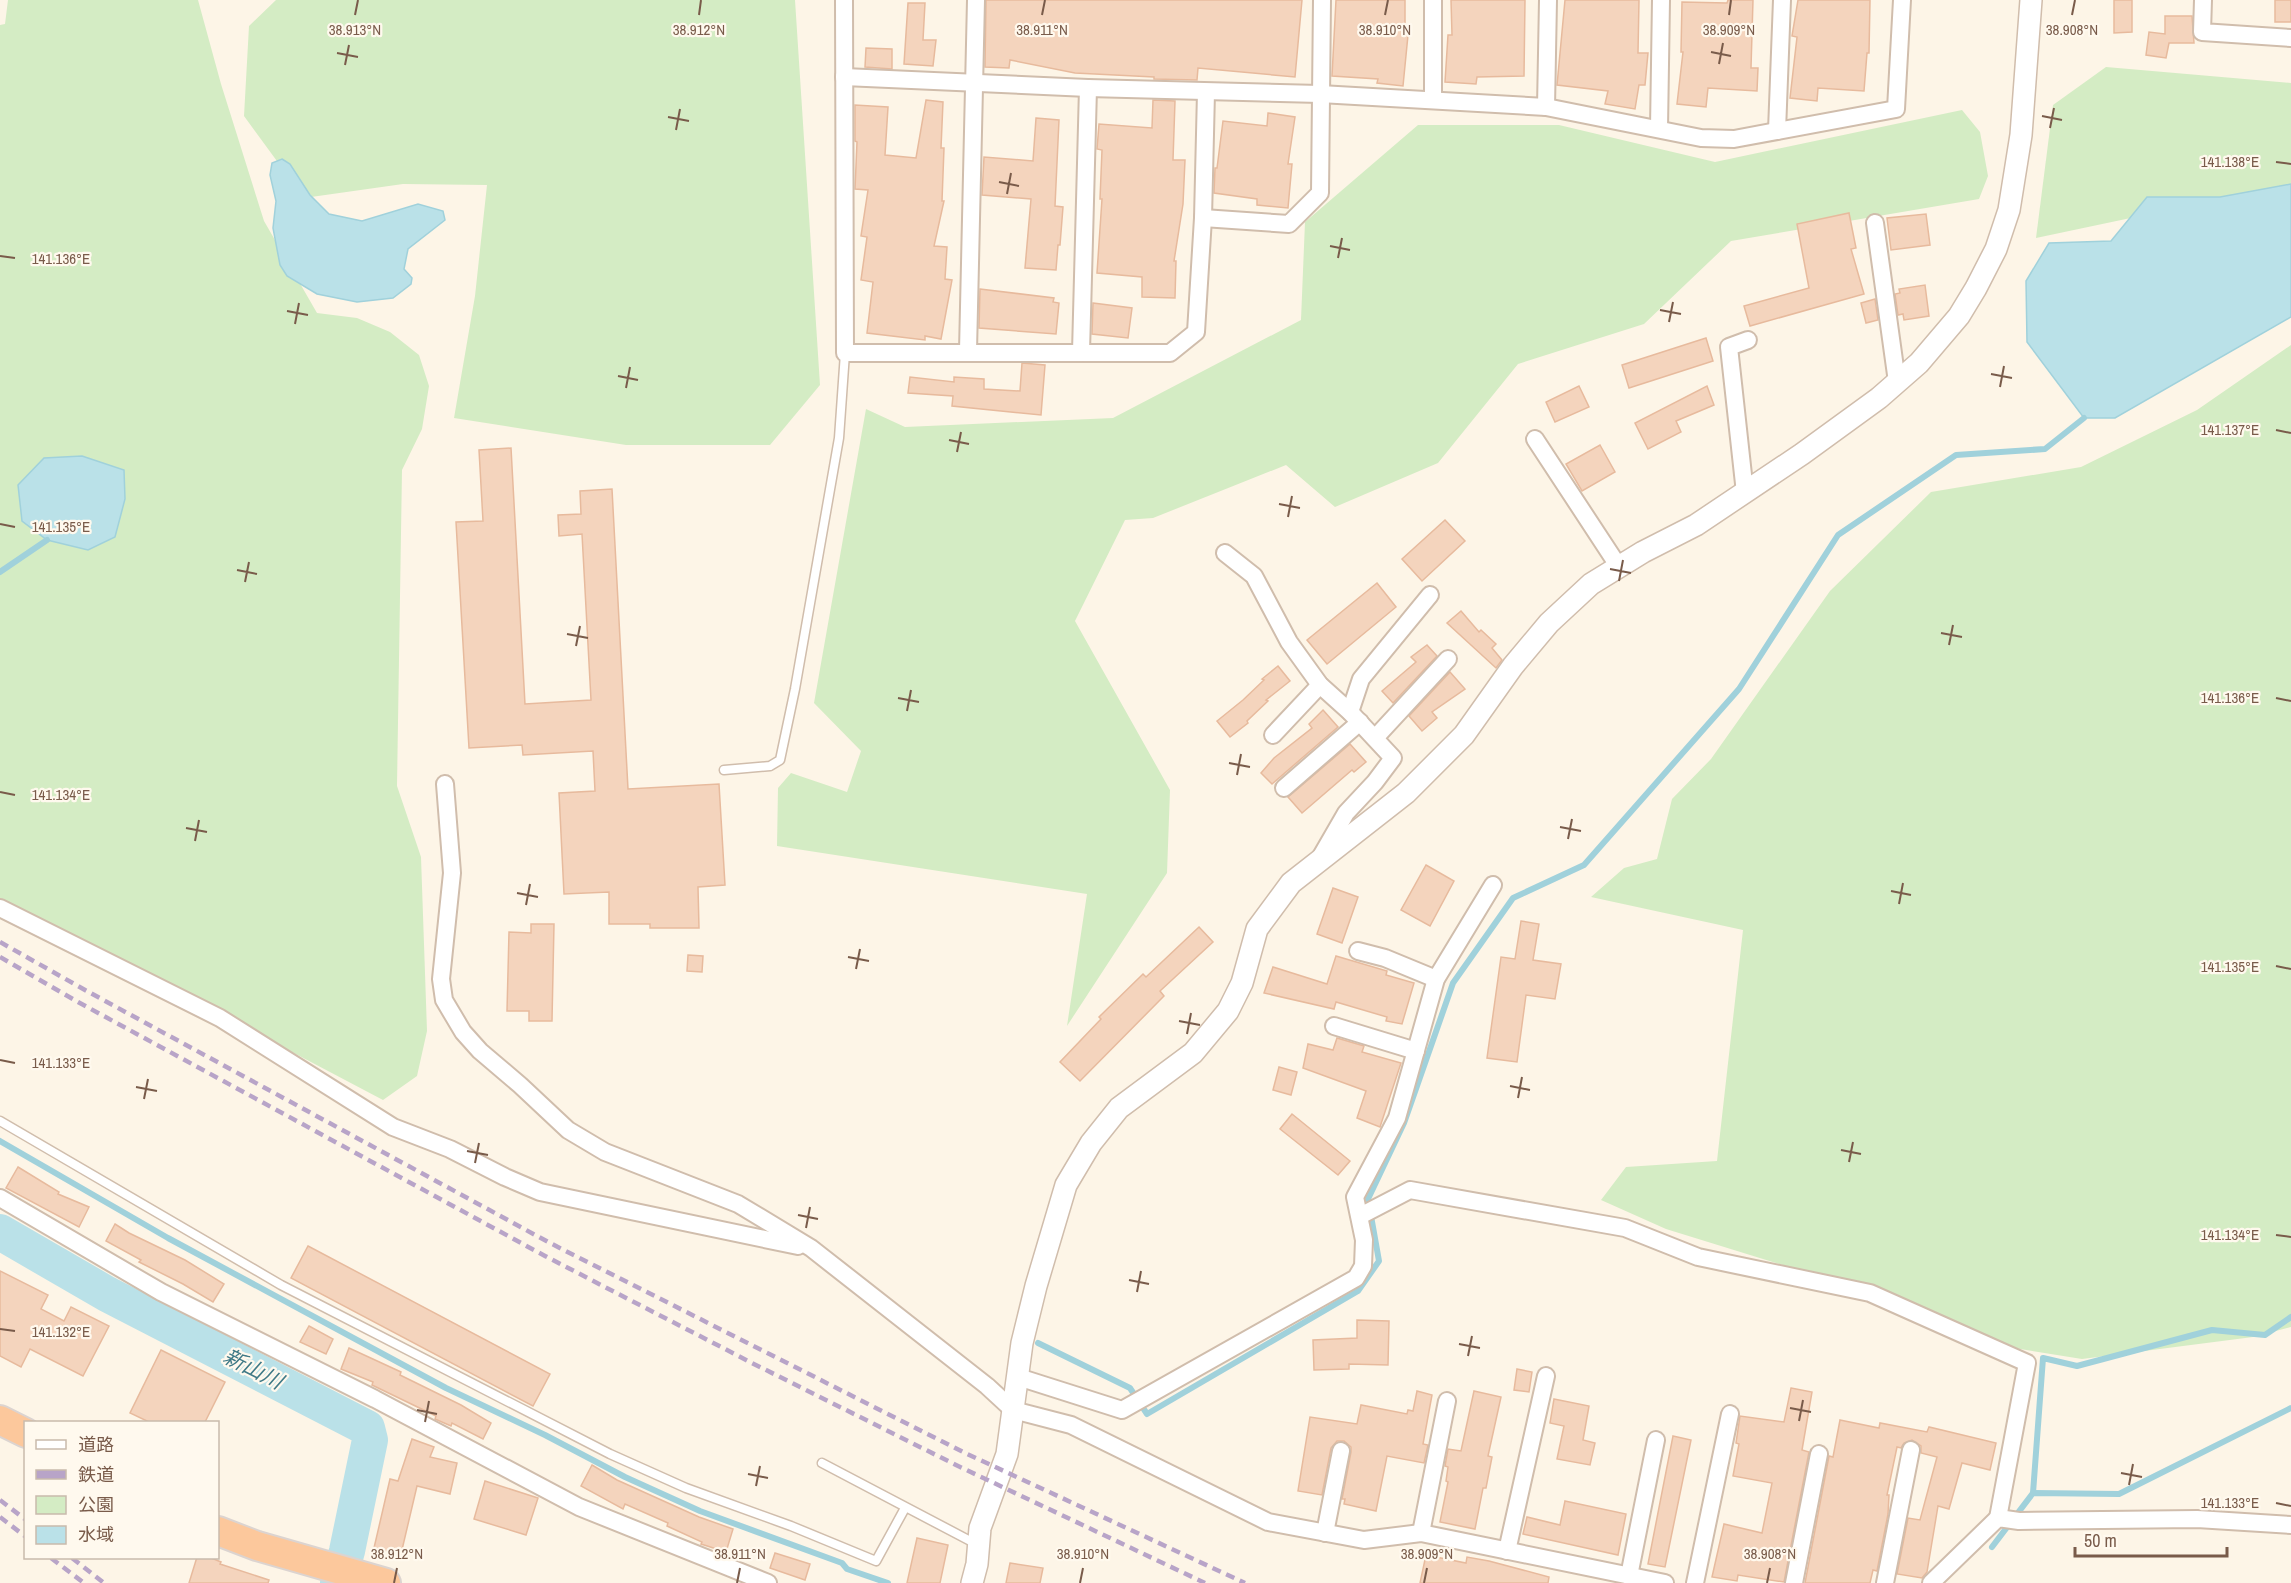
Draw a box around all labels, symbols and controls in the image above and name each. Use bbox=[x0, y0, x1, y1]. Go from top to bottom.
text: 38.913°N bbox=[329, 19, 381, 40]
text: 38.912°N bbox=[673, 19, 725, 40]
text: 38.911°N bbox=[1016, 19, 1068, 40]
text: 38.910°N bbox=[1359, 19, 1411, 40]
text: 38.909°N bbox=[1703, 19, 1755, 40]
text: 38.908°N bbox=[2046, 19, 2098, 40]
text: 141.138°E bbox=[2201, 151, 2259, 172]
text: 141.136°E bbox=[32, 248, 90, 269]
text: 141.137°E bbox=[2201, 419, 2259, 440]
text: 141.135°E bbox=[32, 516, 90, 537]
text: 141.136°E bbox=[2201, 687, 2259, 708]
text: 141.134°E bbox=[32, 784, 90, 805]
text: 141.135°E bbox=[2201, 956, 2259, 977]
text: 141.133°E bbox=[32, 1052, 90, 1073]
text: 141.134°E bbox=[2201, 1224, 2259, 1245]
text: 141.132°E bbox=[32, 1321, 90, 1342]
water label: 新山川 bbox=[219, 1341, 290, 1397]
legend bbox=[24, 1421, 219, 1559]
text: 道路 bbox=[78, 1432, 114, 1457]
text: 鉄道 bbox=[78, 1462, 114, 1487]
text: 公園 bbox=[78, 1492, 114, 1517]
text: 141.133°E bbox=[2201, 1492, 2259, 1513]
scale bar bbox=[2075, 1520, 2226, 1558]
text: 水域 bbox=[78, 1522, 114, 1547]
text: 50 m bbox=[2084, 1528, 2117, 1553]
text: 38.912°N bbox=[371, 1543, 423, 1564]
text: 38.911°N bbox=[714, 1543, 766, 1564]
text: 38.910°N bbox=[1057, 1543, 1109, 1564]
text: 38.909°N bbox=[1401, 1543, 1453, 1564]
text: 38.908°N bbox=[1744, 1543, 1796, 1564]

